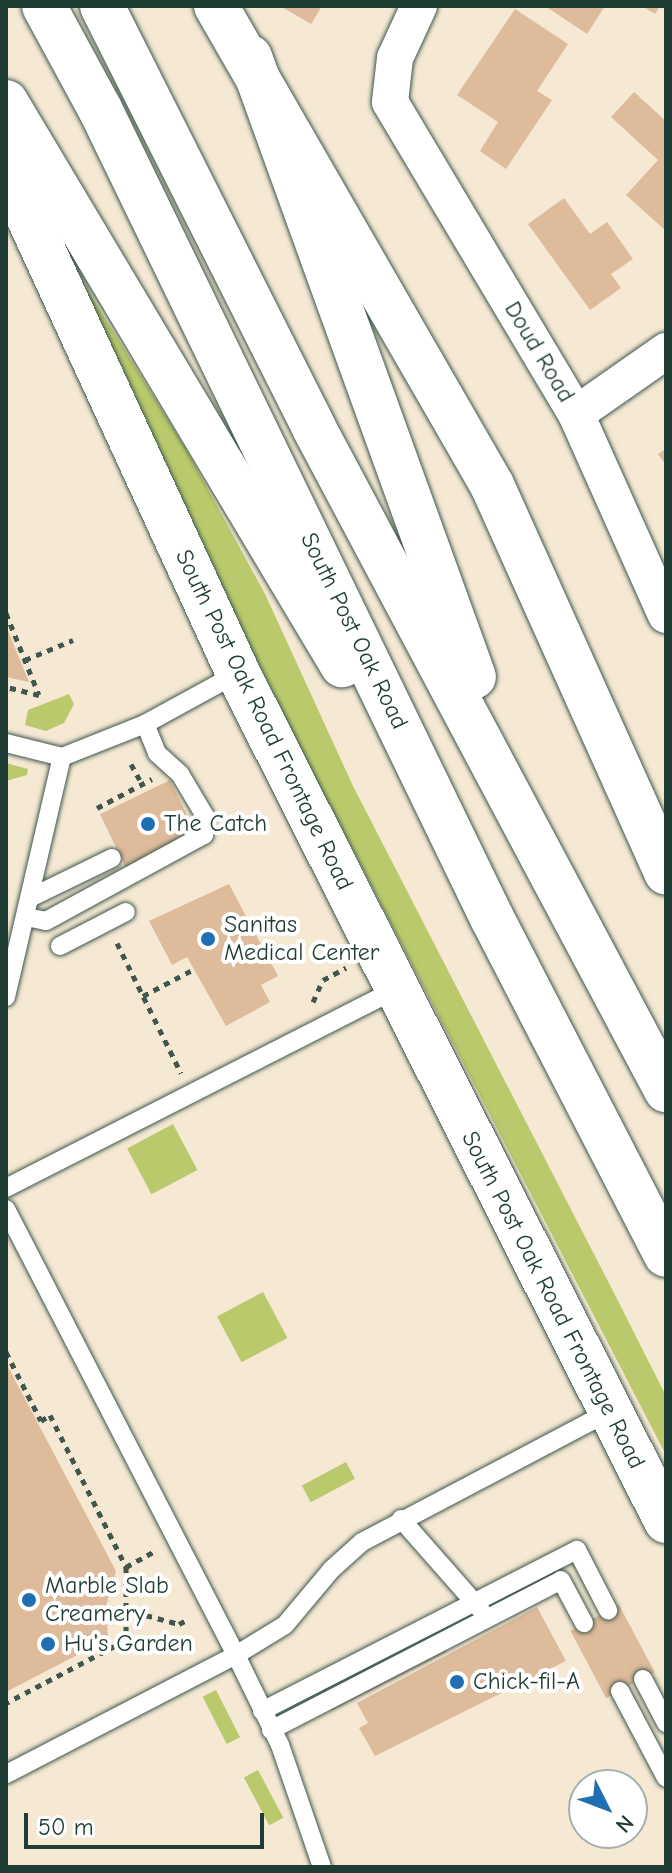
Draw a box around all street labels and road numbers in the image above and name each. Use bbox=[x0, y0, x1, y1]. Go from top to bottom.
street label: Doud Road bbox=[498, 296, 580, 408]
street label: South Post Oak Road bbox=[294, 528, 414, 734]
street label: South Post Oak Road Frontage Road bbox=[169, 545, 359, 895]
street label: South Post Oak Road Frontage Road bbox=[455, 1126, 651, 1474]

